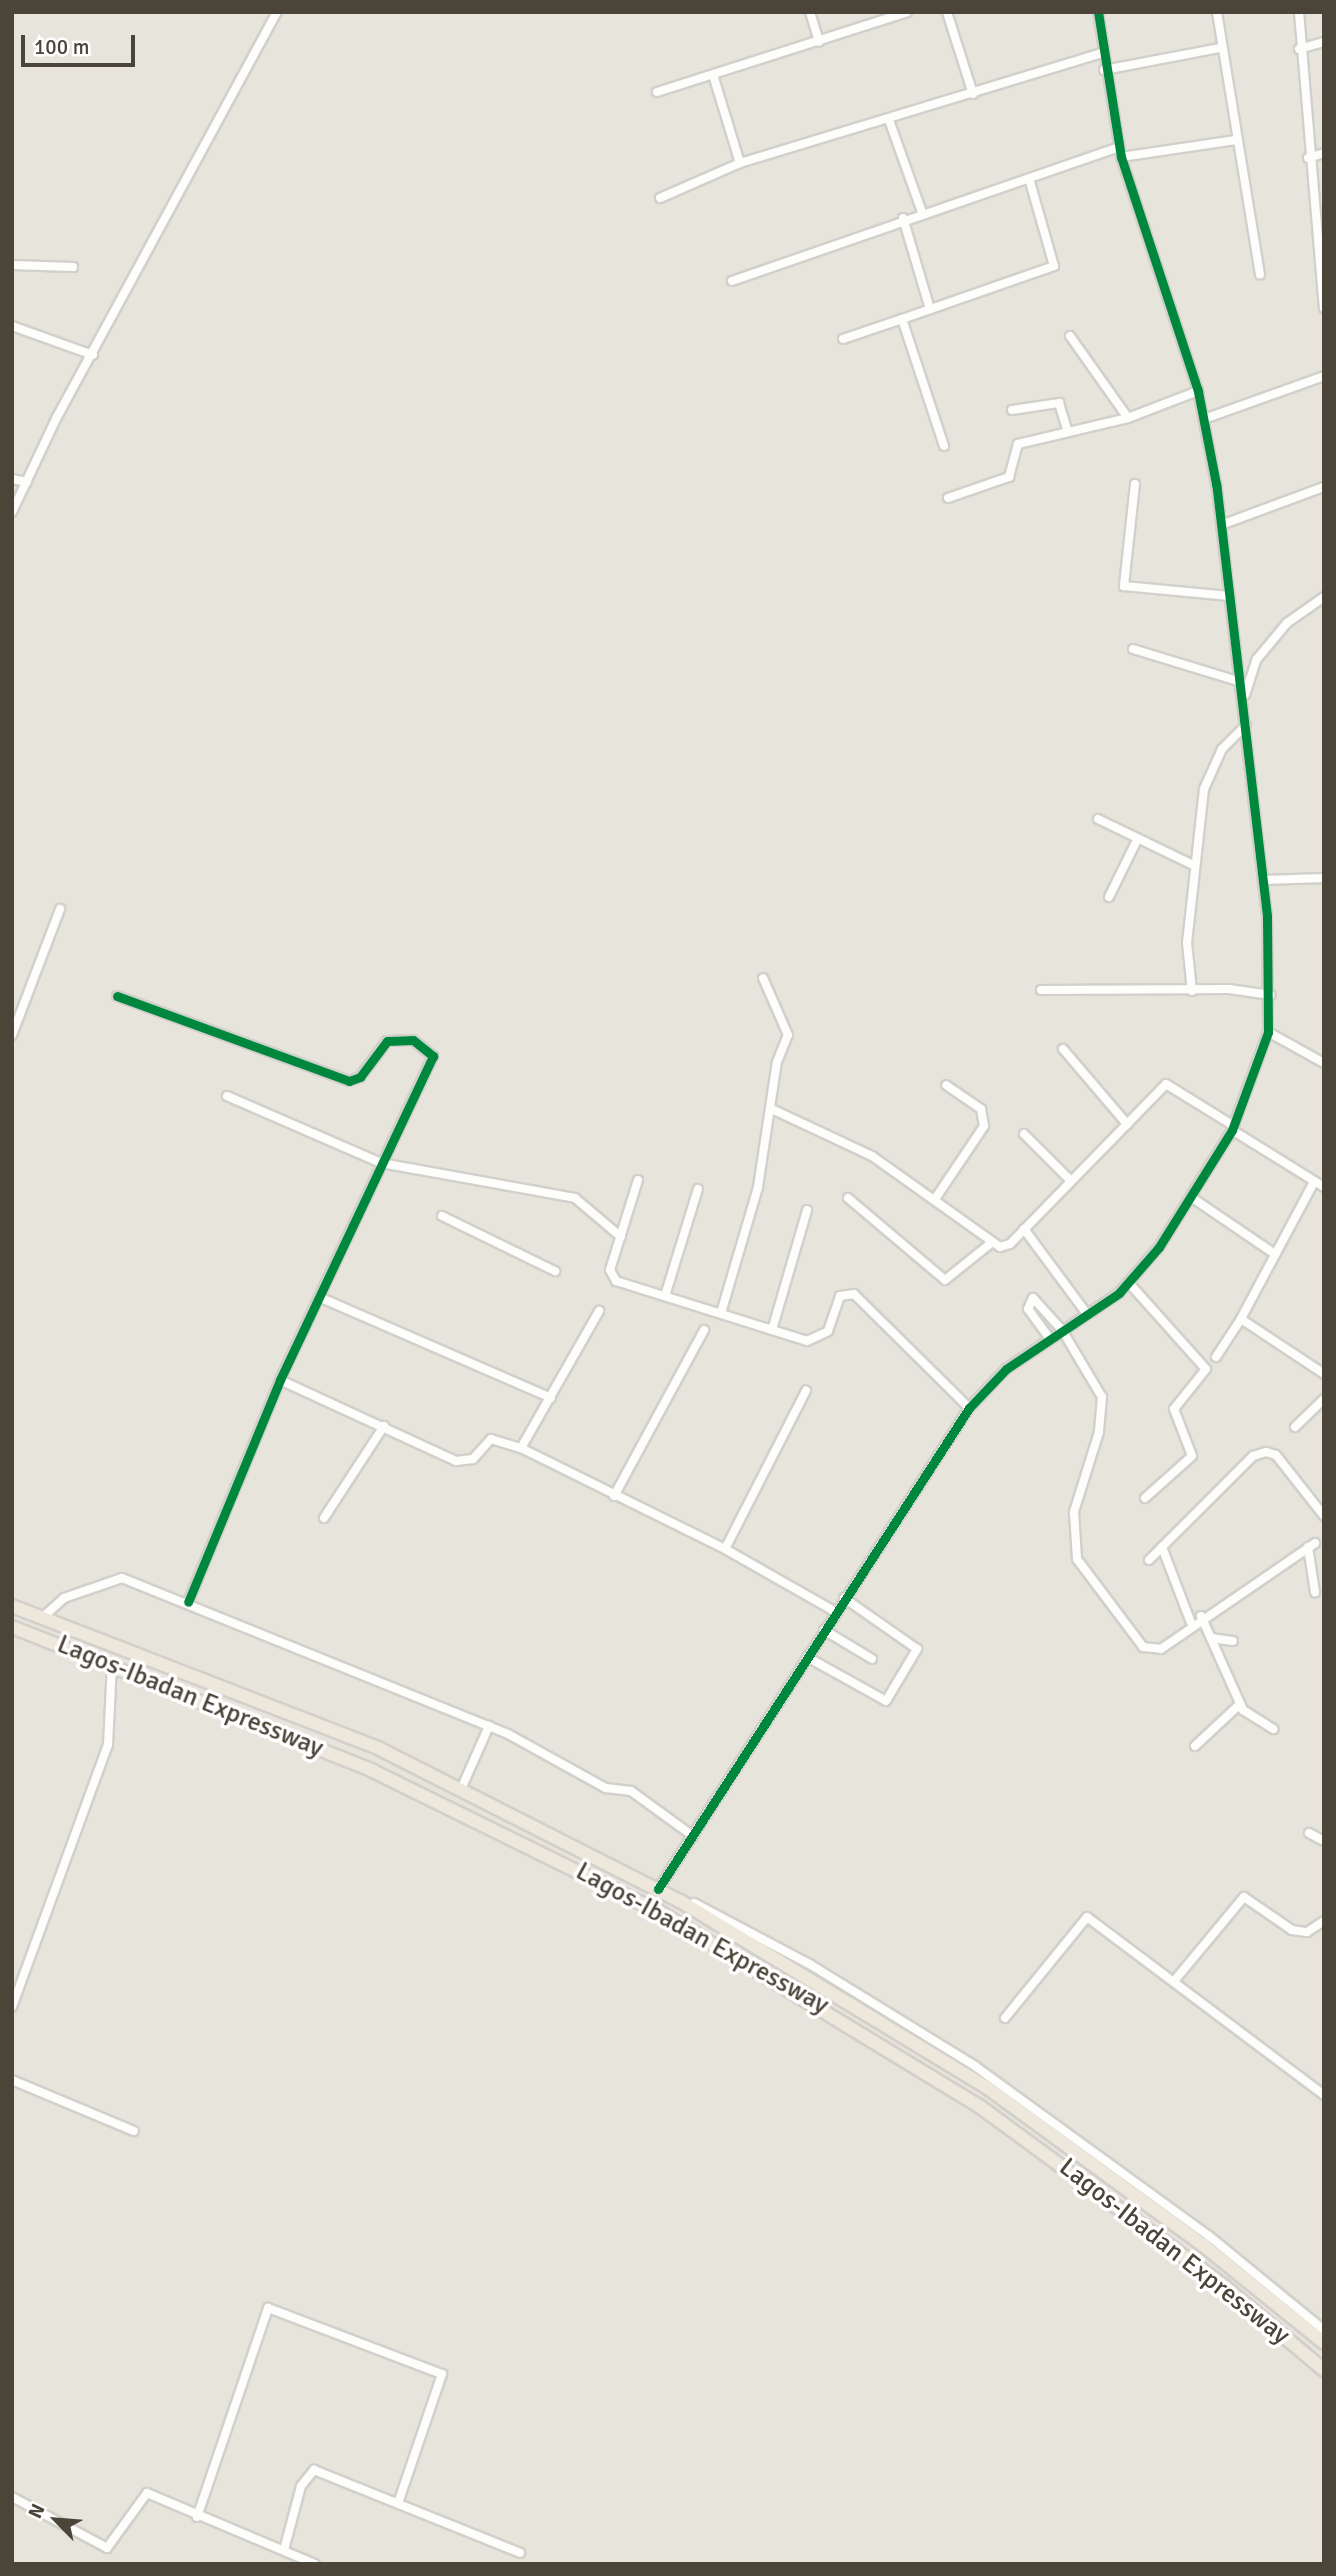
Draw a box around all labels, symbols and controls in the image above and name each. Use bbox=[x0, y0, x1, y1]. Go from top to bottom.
scale bar bbox=[24, 21, 138, 65]
text: 100 m bbox=[34, 34, 89, 60]
street label: Lagos-Ibadan Expressway bbox=[52, 1629, 328, 1765]
street label: Lagos-Ibadan Expressway bbox=[570, 1856, 834, 2022]
street label: Lagos-Ibadan Expressway bbox=[1052, 2152, 1296, 2352]
north arrow bbox=[21, 2485, 91, 2555]
text: N bbox=[23, 2500, 51, 2522]

